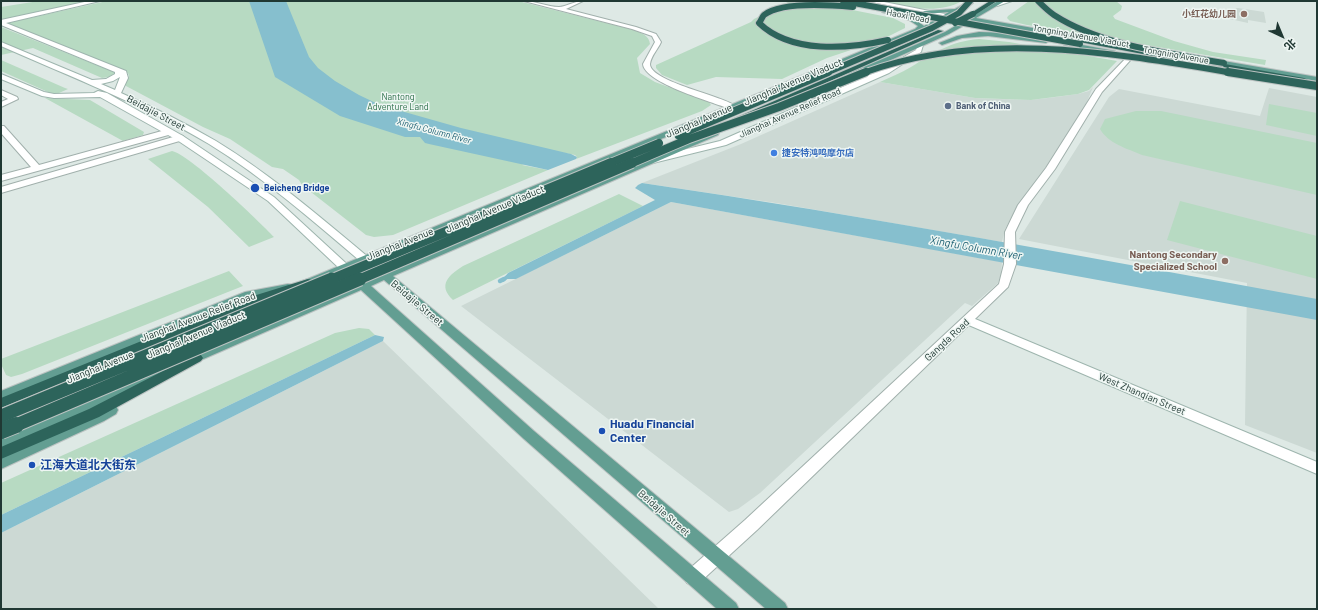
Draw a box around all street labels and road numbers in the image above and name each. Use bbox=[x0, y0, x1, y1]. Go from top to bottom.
street label: Haoxi Road bbox=[886, 7, 930, 25]
street label: Tongning Avenue Viaduct bbox=[1032, 22, 1130, 50]
street label: Tongning Avenue bbox=[1142, 44, 1210, 66]
street label: Jianghai Avenue Viaduct bbox=[742, 56, 844, 108]
street label: Jianghai Avenue Relief Road bbox=[738, 86, 842, 140]
street label: Beidajie Street bbox=[125, 93, 187, 133]
street label: Jianghai Avenue bbox=[664, 102, 734, 140]
street label: Jianghai Avenue Viaduct bbox=[444, 183, 546, 235]
street label: Jianghai Avenue bbox=[365, 225, 435, 263]
street label: Beidajie Street bbox=[388, 278, 446, 328]
street label: Jianghai Avenue Relief Road bbox=[139, 290, 257, 344]
street label: Jianghai Avenue Viaduct bbox=[145, 309, 247, 361]
street label: Gangda Road bbox=[922, 316, 972, 364]
street label: Jianghai Avenue bbox=[65, 348, 135, 386]
street label: West Zhanqian Street bbox=[1097, 370, 1187, 418]
street label: Beidajie Street bbox=[636, 487, 692, 539]

